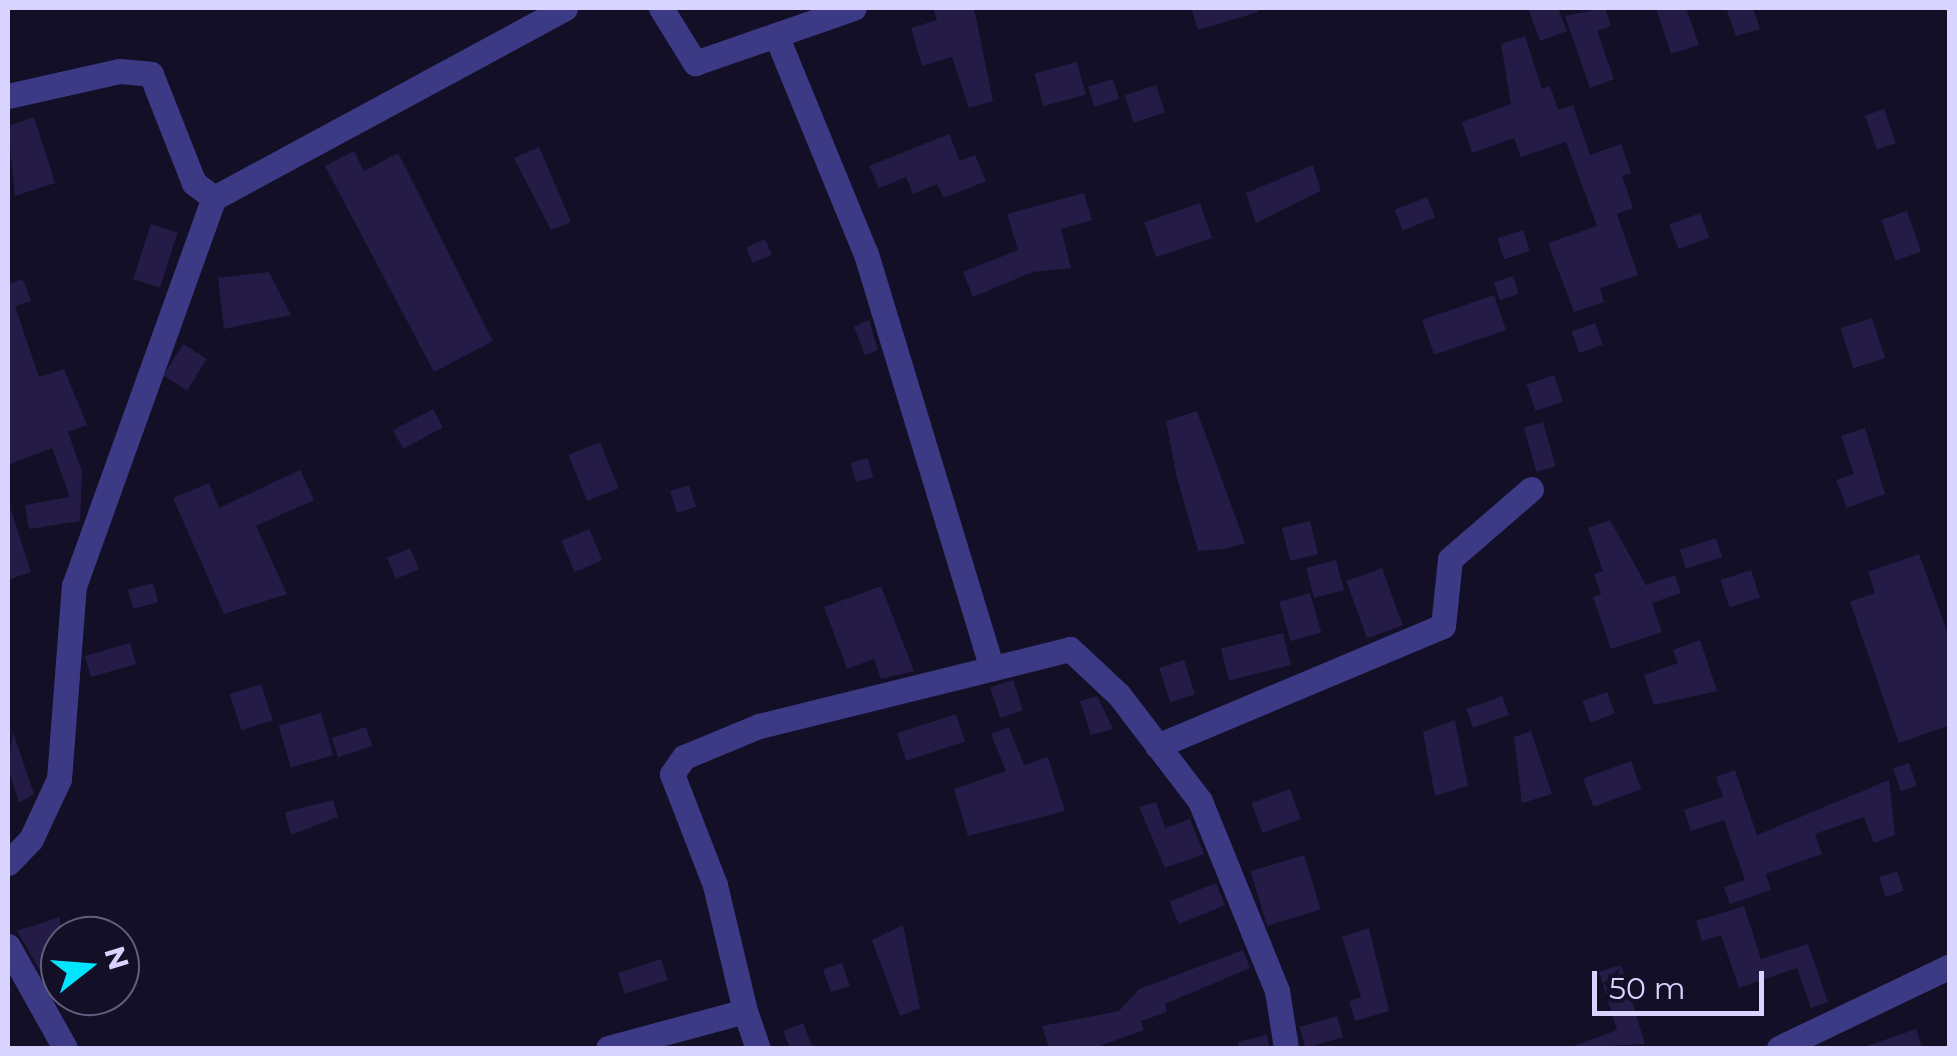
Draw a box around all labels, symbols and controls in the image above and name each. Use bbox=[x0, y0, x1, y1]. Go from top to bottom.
north arrow bbox=[40, 916, 140, 1016]
text: N bbox=[97, 942, 136, 974]
scale bar bbox=[1597, 951, 1770, 1013]
text: 50 m bbox=[1609, 970, 1686, 1007]

